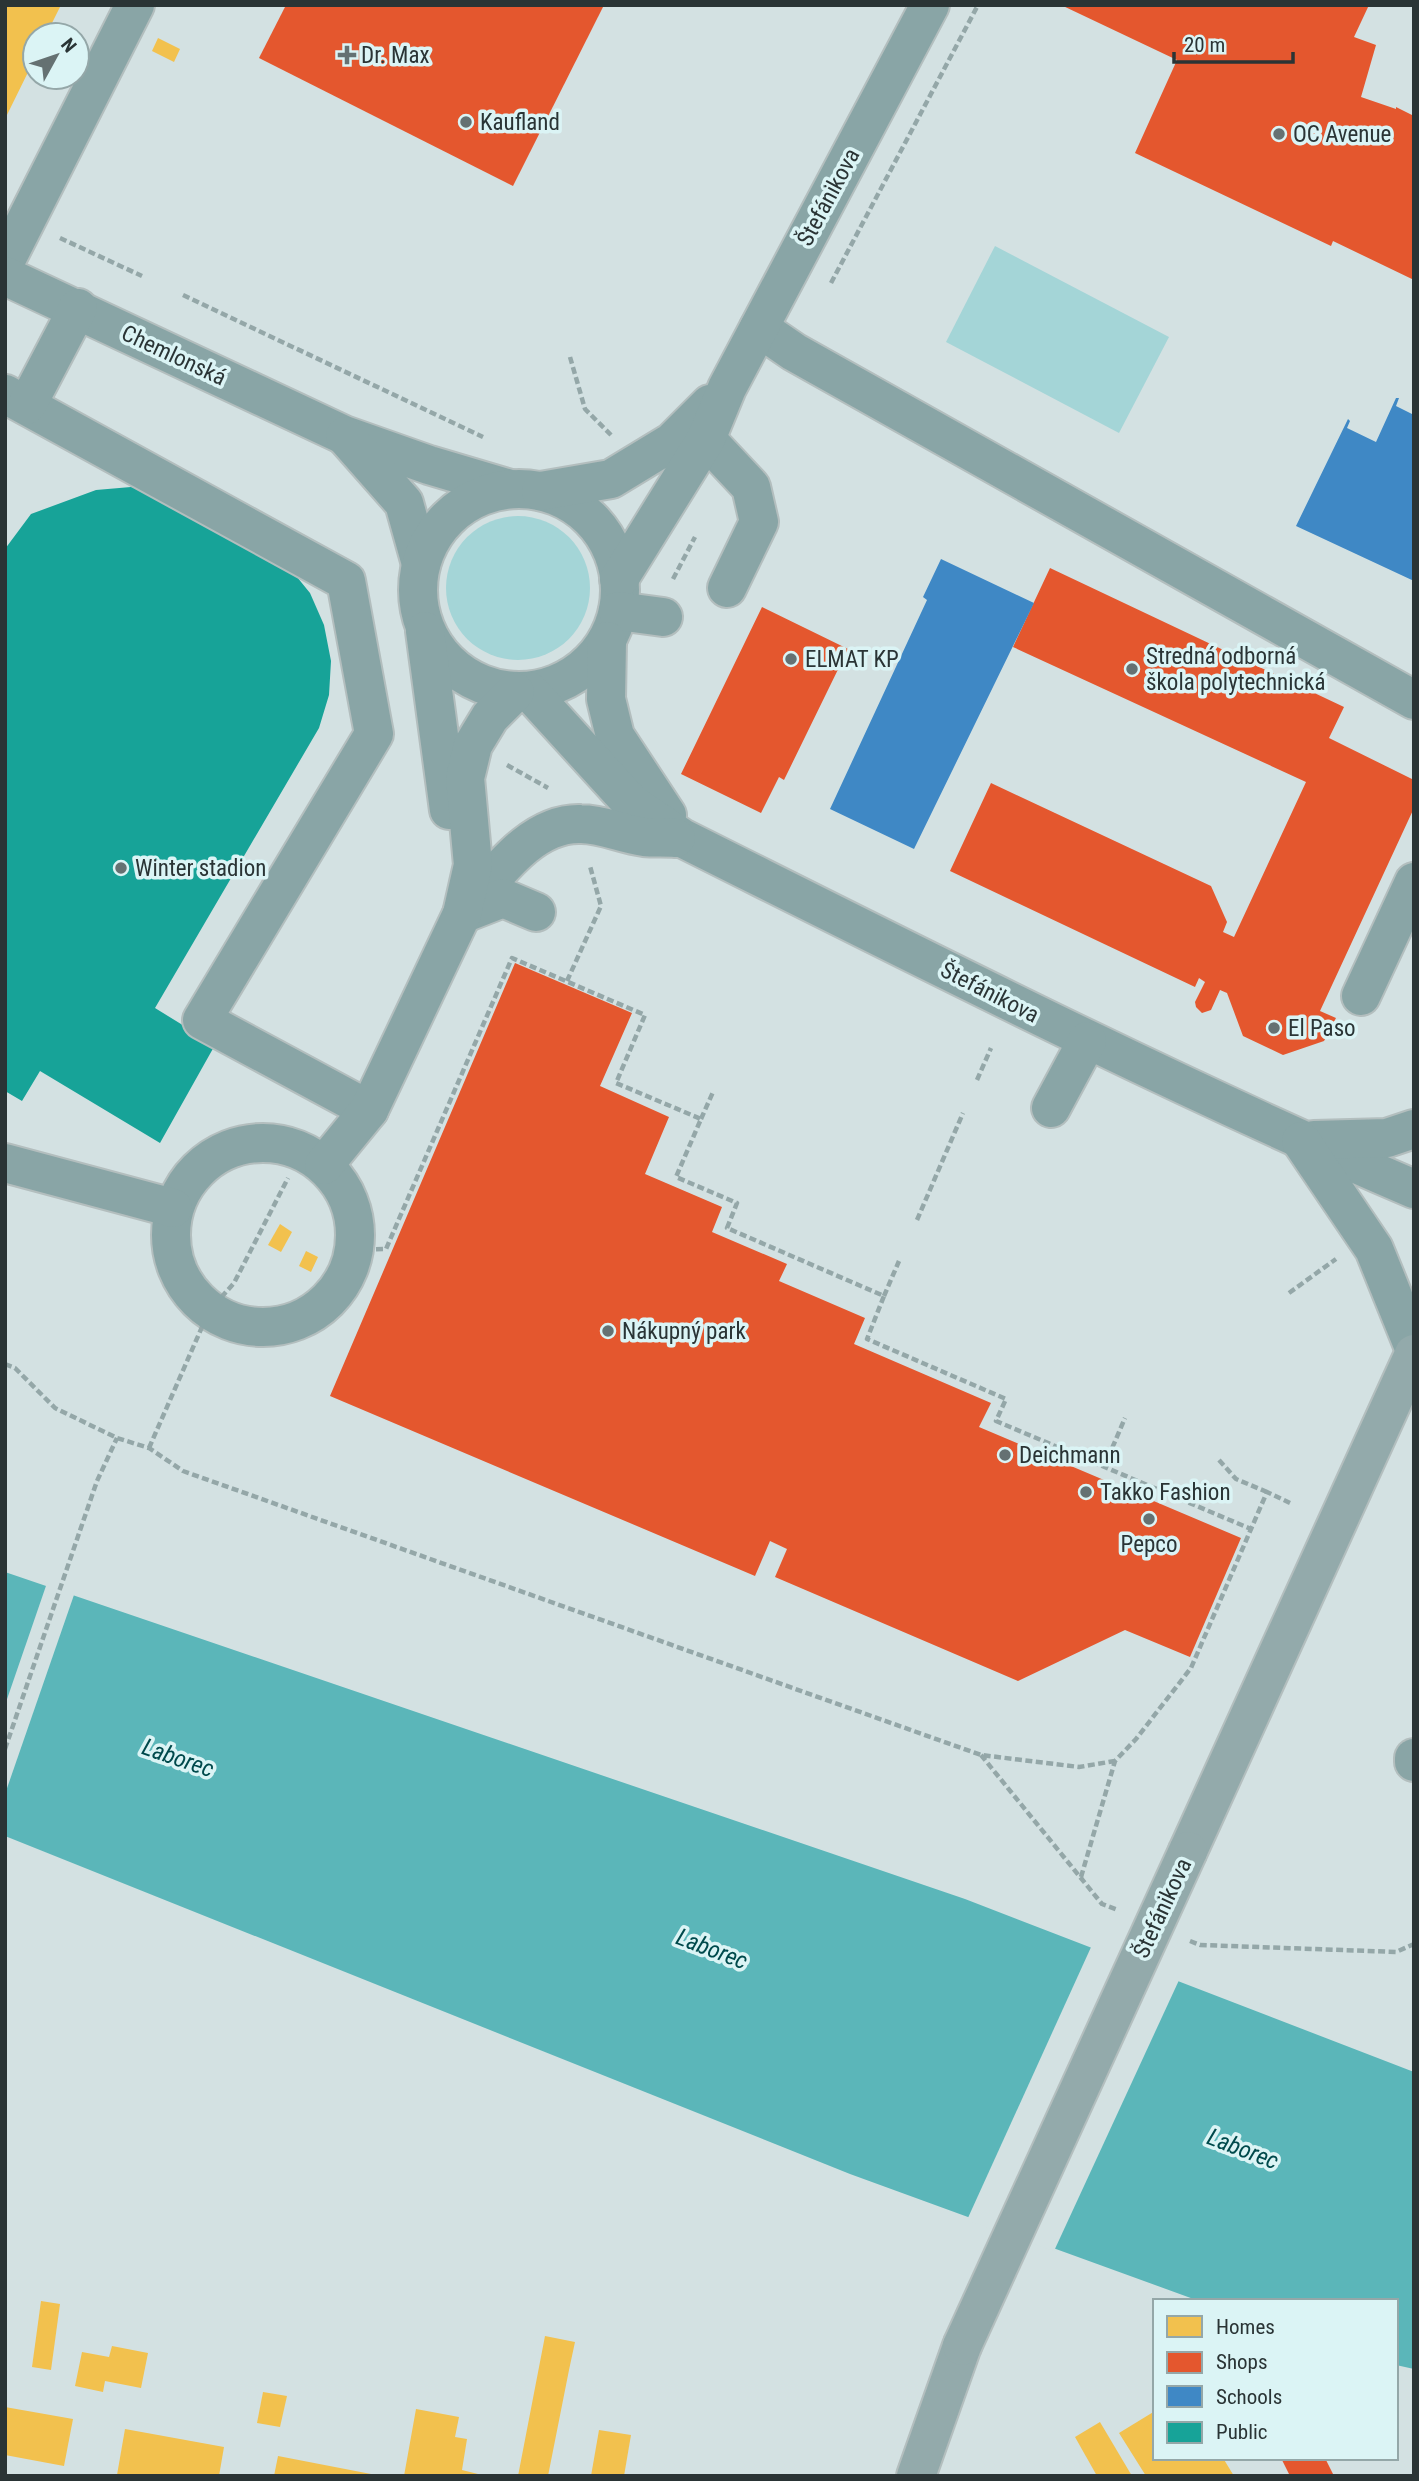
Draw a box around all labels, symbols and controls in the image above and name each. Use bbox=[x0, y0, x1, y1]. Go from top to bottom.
north arrow bbox=[21, 21, 91, 91]
scale bar bbox=[1174, 21, 1293, 65]
text: 20 m bbox=[1184, 33, 1225, 57]
text: N bbox=[56, 34, 81, 57]
place label: Dr. Max bbox=[361, 42, 430, 69]
marker: Dr. Max bbox=[339, 47, 355, 63]
place label: Kaufland bbox=[480, 109, 560, 136]
marker: Kaufland bbox=[458, 114, 474, 130]
place label: OC Avenue bbox=[1293, 121, 1391, 148]
marker: OC Avenue bbox=[1271, 126, 1287, 142]
street label: Štefánikova bbox=[791, 143, 865, 251]
street label: Chemlonská bbox=[117, 320, 230, 391]
place label: Stredná odborná škola polytechnická bbox=[1146, 643, 1325, 696]
place label: ELMAT KP bbox=[805, 646, 899, 673]
marker: ELMAT KP bbox=[783, 651, 799, 667]
marker: Stredná odborná škola polytechnická bbox=[1124, 661, 1140, 677]
place label: Winter stadion bbox=[135, 855, 267, 882]
marker: Winter stadion bbox=[113, 860, 129, 876]
street label: Štefánikova bbox=[936, 955, 1044, 1029]
place label: El Paso bbox=[1288, 1015, 1356, 1042]
marker: El Paso bbox=[1266, 1020, 1282, 1036]
place label: Nákupný park bbox=[622, 1318, 746, 1345]
marker: Nákupný park bbox=[600, 1323, 616, 1339]
place label: Deichmann bbox=[1019, 1442, 1121, 1469]
marker: Deichmann bbox=[997, 1447, 1013, 1463]
place label: Takko Fashion bbox=[1100, 1479, 1231, 1506]
marker: Takko Fashion bbox=[1078, 1484, 1094, 1500]
marker: Pepco bbox=[1141, 1511, 1157, 1527]
place label: Pepco bbox=[1121, 1531, 1177, 1558]
water label: Laborec bbox=[138, 1733, 218, 1783]
street label: Štefánikova bbox=[1127, 1854, 1197, 1962]
water label: Laborec bbox=[672, 1923, 752, 1975]
water label: Laborec bbox=[1203, 2123, 1283, 2175]
legend bbox=[1153, 2299, 1398, 2460]
text: Homes bbox=[1216, 2315, 1275, 2339]
text: Shops bbox=[1216, 2350, 1268, 2374]
text: Schools bbox=[1216, 2385, 1282, 2409]
text: Public bbox=[1216, 2420, 1268, 2444]

